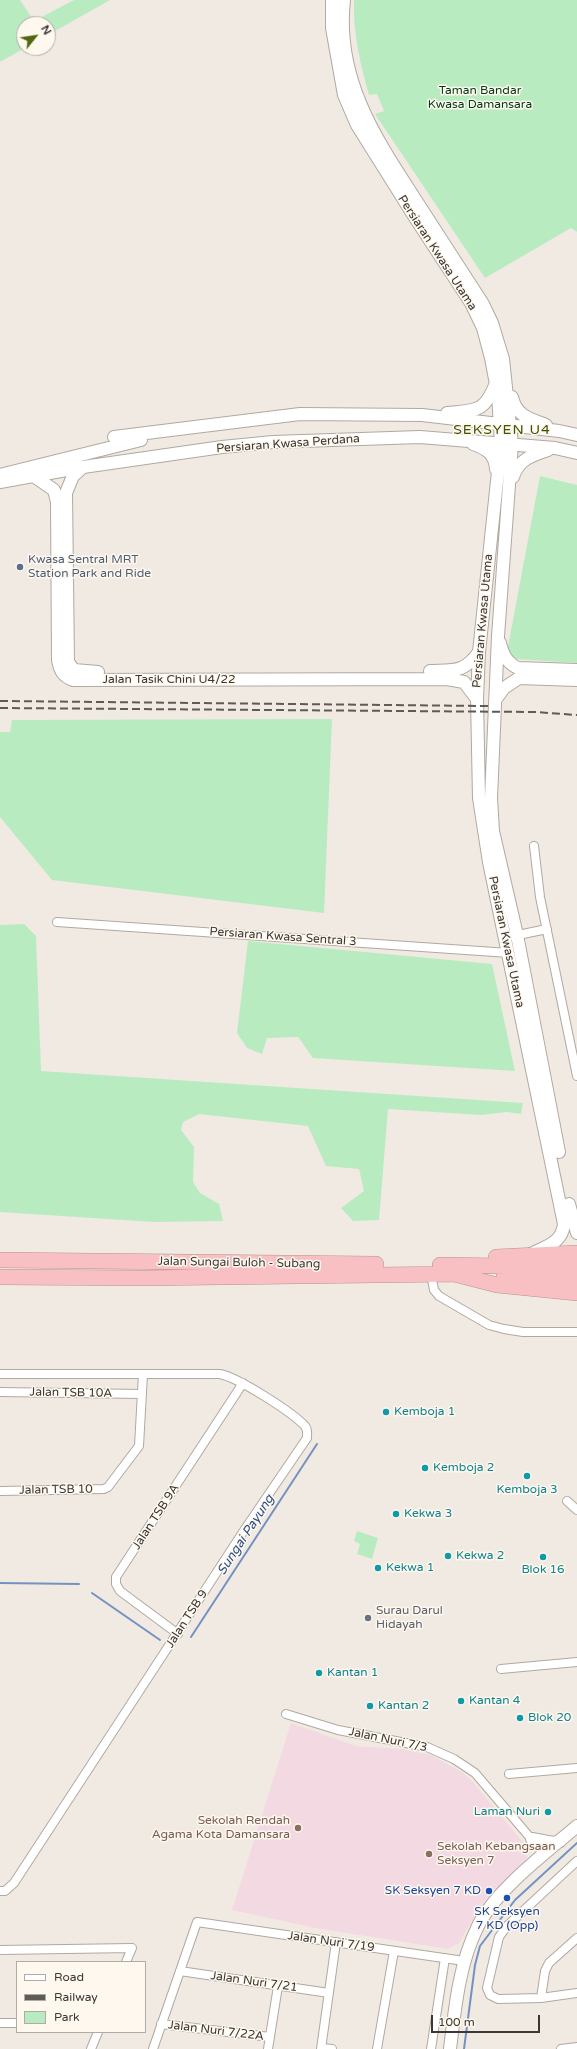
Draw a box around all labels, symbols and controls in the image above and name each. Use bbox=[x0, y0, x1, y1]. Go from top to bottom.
north arrow bbox=[16, 16, 56, 56]
text: N bbox=[38, 23, 54, 37]
park label: Taman Bandar Kwasa Damansara bbox=[428, 84, 532, 112]
street label: Persiaran Kwasa Utama bbox=[394, 193, 480, 313]
district label: SEKSYEN U4 bbox=[453, 422, 551, 438]
street label: Persiaran Kwasa Perdana bbox=[216, 432, 360, 456]
place label: Kwasa Sentral MRT Station Park and Ride bbox=[28, 553, 151, 581]
street label: Persiaran Kwasa Utama bbox=[470, 553, 496, 689]
marker: Kwasa Sentral MRT Station Park and Ride bbox=[15, 562, 25, 572]
street label: Jalan Tasik Chini U4/22 bbox=[102, 673, 236, 687]
street label: Persiaran Kwasa Utama bbox=[485, 875, 527, 1009]
street label: Persiaran Kwasa Sentral 3 bbox=[209, 925, 357, 949]
street label: Jalan Sungai Buloh - Subang bbox=[157, 1254, 321, 1272]
street label: Jalan TSB 10A bbox=[30, 1385, 112, 1401]
place label: Kemboja 1 bbox=[394, 1405, 455, 1419]
marker: Kemboja 1 bbox=[381, 1407, 391, 1417]
place label: Kemboja 2 bbox=[433, 1461, 494, 1475]
marker: Kemboja 2 bbox=[420, 1463, 430, 1473]
marker: Kemboja 3 bbox=[522, 1471, 532, 1481]
street label: Jalan TSB 10 bbox=[19, 1482, 93, 1498]
street label: Jalan TSB 9A bbox=[130, 1482, 182, 1552]
place label: Kemboja 3 bbox=[496, 1483, 558, 1497]
water label: Sungai Payung bbox=[214, 1492, 278, 1578]
place label: Kekwa 3 bbox=[404, 1507, 452, 1521]
marker: Kekwa 3 bbox=[391, 1509, 401, 1519]
place label: Kekwa 2 bbox=[456, 1549, 504, 1563]
marker: Kekwa 2 bbox=[443, 1551, 453, 1561]
marker: Blok 16 bbox=[538, 1552, 548, 1562]
place label: Kekwa 1 bbox=[386, 1561, 434, 1575]
marker: Kekwa 1 bbox=[373, 1563, 383, 1573]
place label: Blok 16 bbox=[521, 1563, 565, 1577]
street label: Jalan TSB 9 bbox=[163, 1587, 211, 1651]
place label: Surau Darul Hidayah bbox=[376, 1604, 443, 1632]
marker: Surau Darul Hidayah bbox=[363, 1613, 373, 1623]
place label: Kantan 1 bbox=[327, 1666, 378, 1680]
marker: Kantan 1 bbox=[314, 1668, 324, 1678]
place label: Kantan 4 bbox=[469, 1694, 520, 1708]
marker: Kantan 4 bbox=[456, 1696, 466, 1706]
place label: Kantan 2 bbox=[378, 1699, 429, 1713]
marker: Kantan 2 bbox=[365, 1701, 375, 1711]
place label: Blok 20 bbox=[528, 1711, 571, 1725]
marker: Blok 20 bbox=[515, 1713, 525, 1723]
street label: Jalan Nuri 7/3 bbox=[347, 1725, 429, 1755]
place label: Laman Nuri bbox=[474, 1805, 540, 1819]
marker: Laman Nuri bbox=[543, 1807, 553, 1817]
place label: Sekolah Rendah Agama Kota Damansara bbox=[152, 1814, 290, 1842]
marker: Sekolah Rendah Agama Kota Damansara bbox=[293, 1823, 303, 1833]
place label: Sekolah Kebangsaan Seksyen 7 bbox=[437, 1840, 556, 1868]
marker: Sekolah Kebangsaan Seksyen 7 bbox=[424, 1849, 434, 1859]
place label: SK Seksyen 7 KD bbox=[385, 1884, 481, 1898]
marker: SK Seksyen 7 KD bbox=[484, 1886, 494, 1896]
marker: SK Seksyen 7 KD (Opp) bbox=[502, 1893, 512, 1903]
place label: SK Seksyen 7 KD (Opp) bbox=[474, 1905, 540, 1933]
street label: Jalan Nuri 7/19 bbox=[287, 1929, 375, 1955]
legend bbox=[16, 1961, 146, 2033]
street label: Jalan Nuri 7/21 bbox=[210, 1969, 298, 1995]
text: Road bbox=[54, 1970, 84, 1984]
text: Railway bbox=[54, 1990, 98, 2004]
scale bar bbox=[433, 2007, 542, 2033]
text: Park bbox=[54, 2010, 80, 2024]
text: 100 m bbox=[438, 2015, 475, 2029]
street label: Jalan Nuri 7/22A bbox=[167, 2018, 265, 2044]

